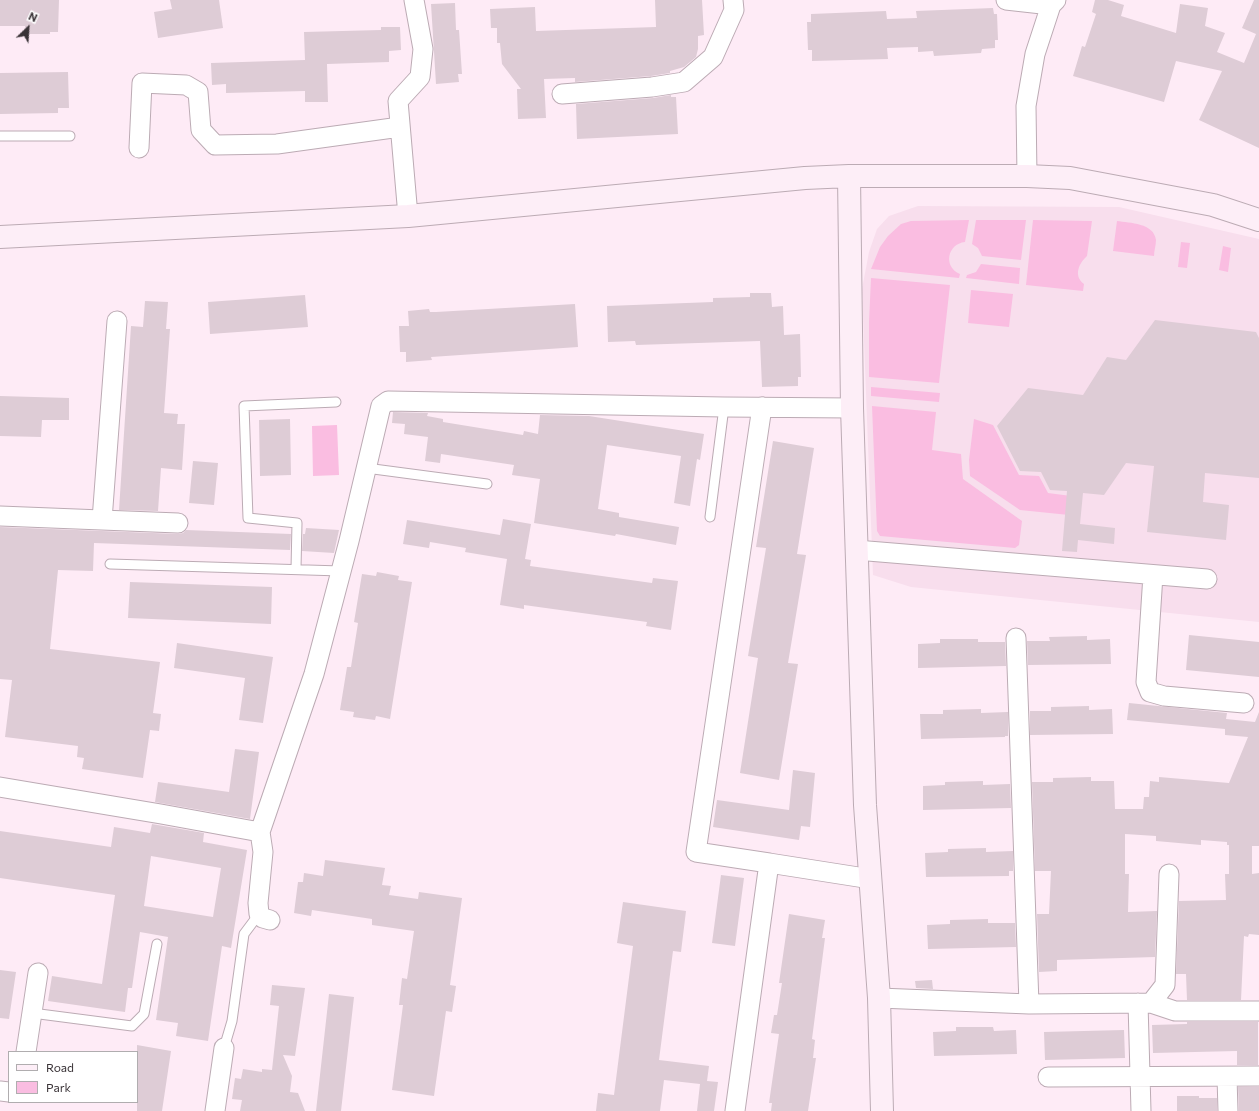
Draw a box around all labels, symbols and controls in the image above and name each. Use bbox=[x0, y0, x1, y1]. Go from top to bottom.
north arrow bbox=[8, 8, 48, 48]
text: N bbox=[27, 9, 40, 24]
legend bbox=[8, 1051, 138, 1103]
text: Road bbox=[46, 1060, 74, 1074]
text: Park bbox=[46, 1080, 71, 1094]

